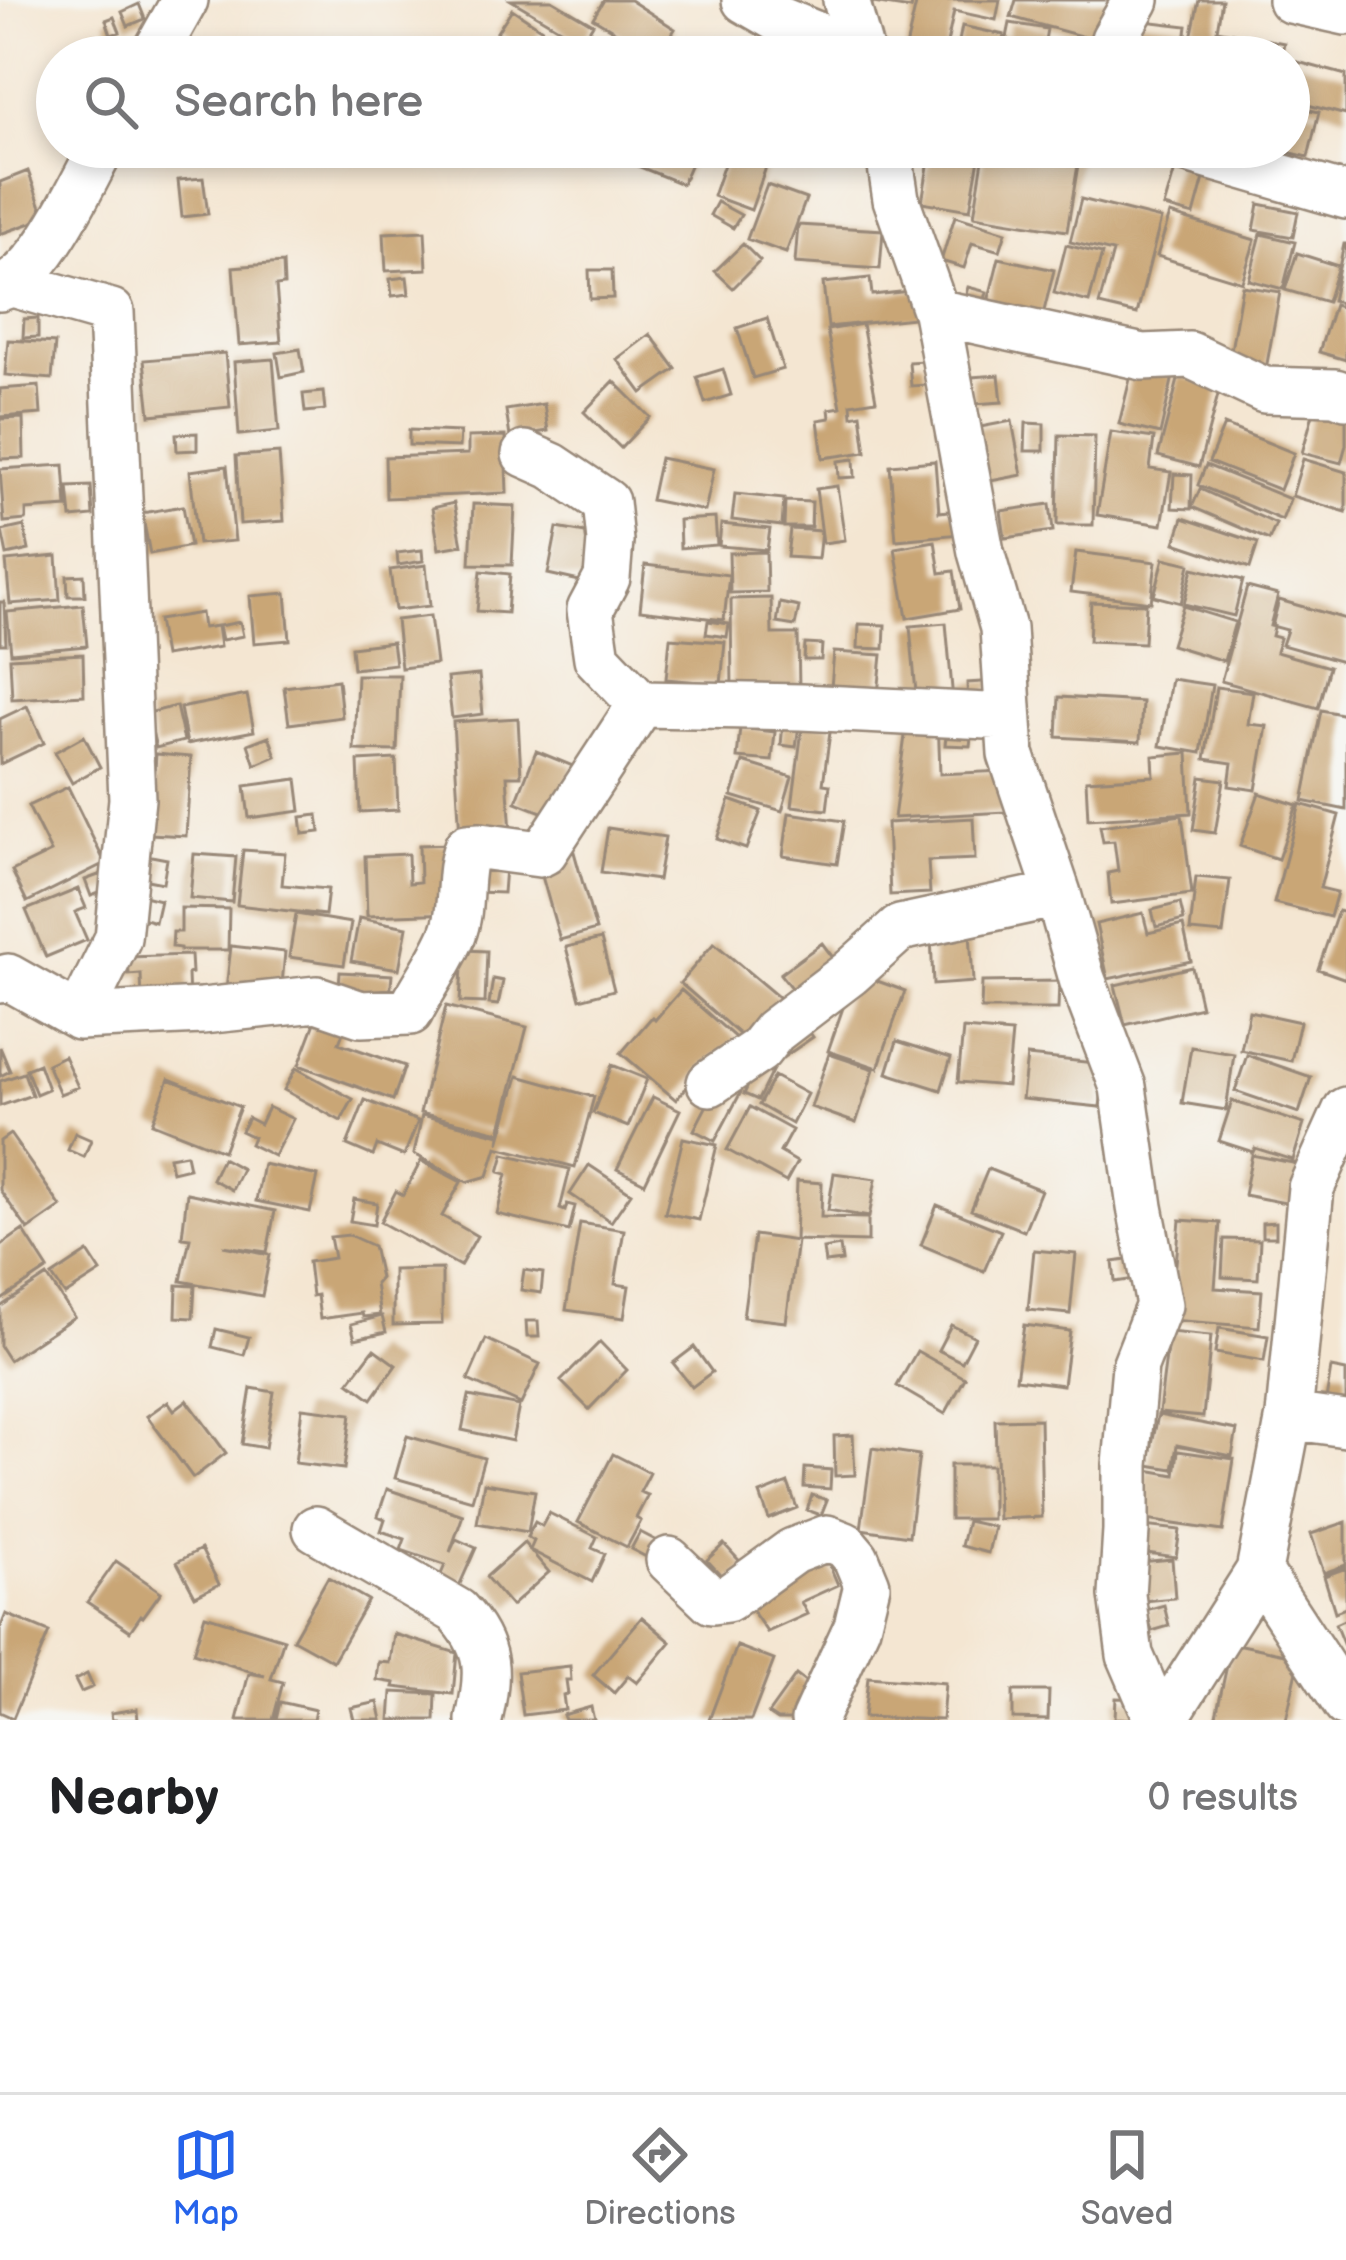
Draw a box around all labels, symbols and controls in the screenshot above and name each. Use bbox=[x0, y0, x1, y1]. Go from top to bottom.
search box bbox=[36, 36, 1310, 168]
icon: search bbox=[78, 69, 144, 135]
text: Search here bbox=[174, 75, 423, 130]
text: Nearby bbox=[48, 1768, 219, 1829]
text: 0 results bbox=[1147, 1775, 1298, 1822]
tab: Map bbox=[173, 2122, 239, 2234]
tab: Directions bbox=[584, 2122, 736, 2234]
tab: Saved bbox=[1081, 2122, 1173, 2234]

